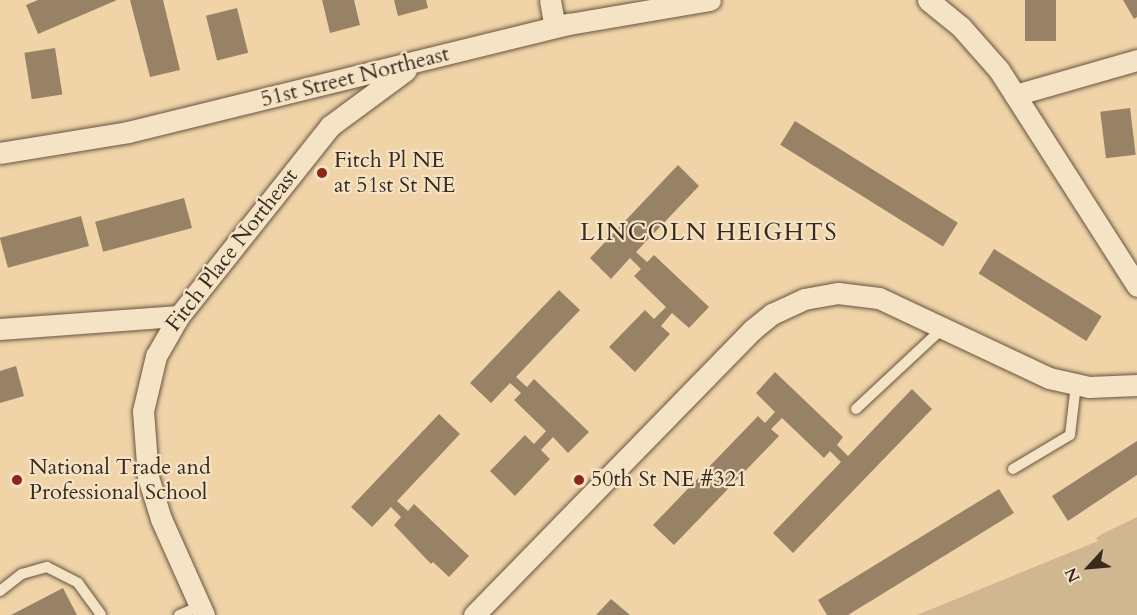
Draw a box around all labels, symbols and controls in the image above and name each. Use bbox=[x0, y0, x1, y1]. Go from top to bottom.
street label: 51st Street Northeast bbox=[258, 41, 452, 113]
place label: Fitch Pl NE at 51st St NE bbox=[334, 147, 455, 198]
street label: Fitch Place Northeast bbox=[160, 163, 304, 337]
marker: Fitch Pl NE at 51st St NE bbox=[315, 166, 329, 180]
district label: LINCOLN HEIGHTS bbox=[580, 219, 838, 247]
place label: National Trade and Professional School bbox=[29, 454, 211, 506]
place label: 50th St NE #321 bbox=[591, 467, 747, 493]
marker: National Trade and Professional School bbox=[10, 473, 24, 487]
marker: 50th St NE #321 bbox=[572, 473, 586, 487]
north arrow bbox=[1059, 537, 1119, 597]
text: N bbox=[1060, 564, 1086, 586]

